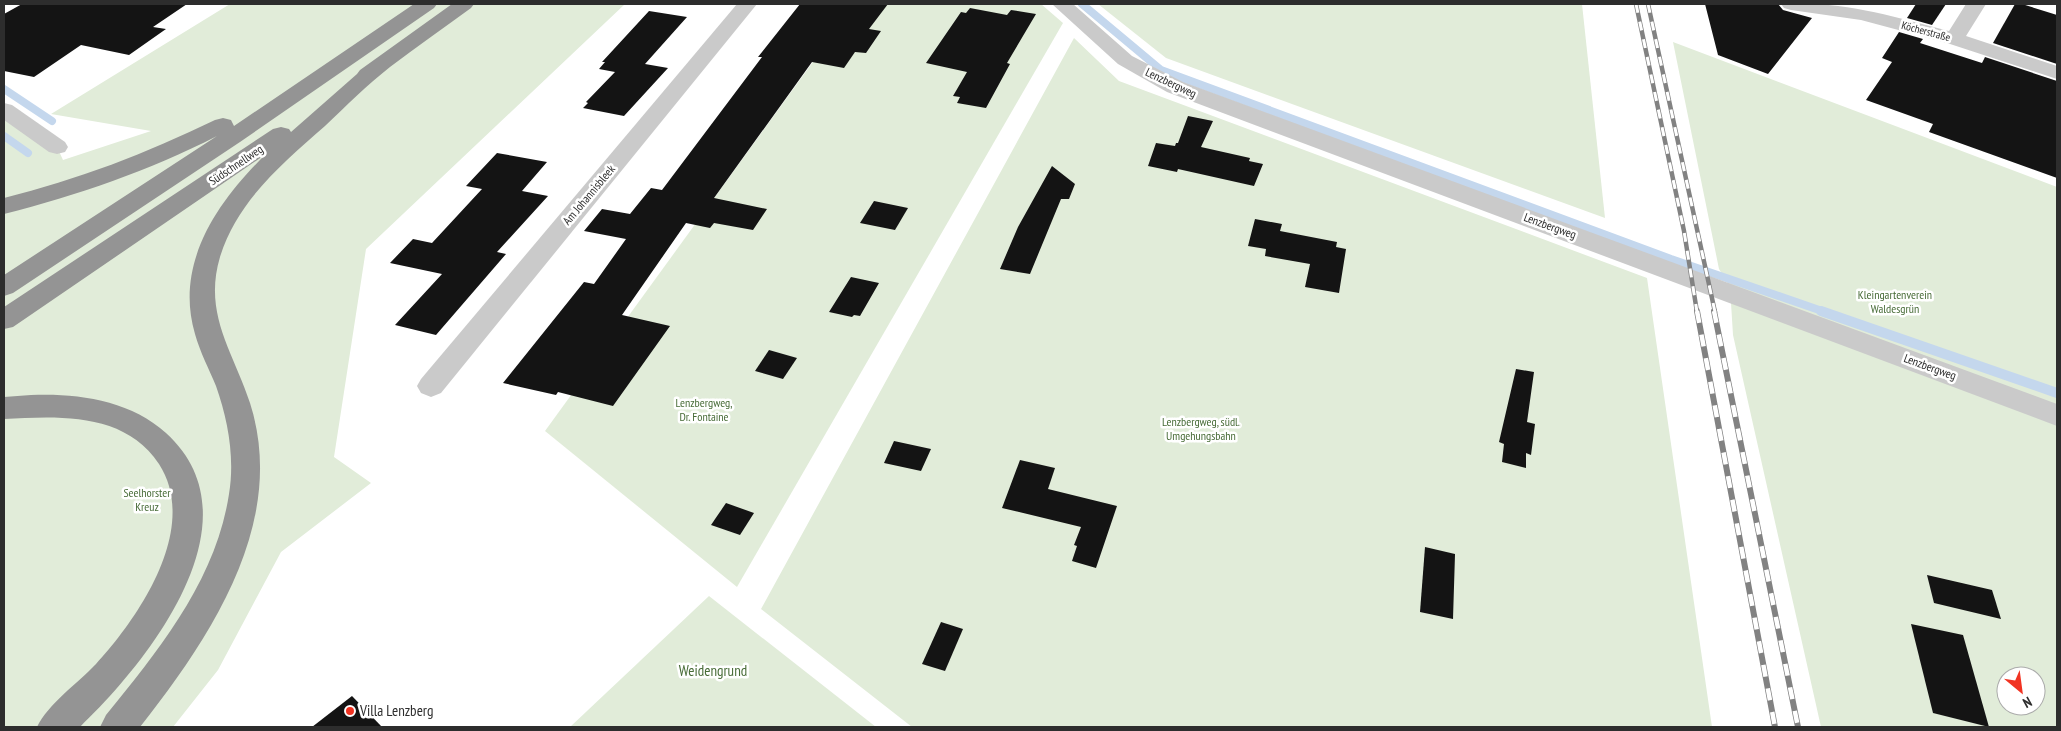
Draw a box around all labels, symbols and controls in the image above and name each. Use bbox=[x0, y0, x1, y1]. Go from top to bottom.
street label: Köcherstraße bbox=[1900, 18, 1952, 44]
street label: Lenzbergweg bbox=[1143, 64, 1199, 101]
street label: Südschnellweg bbox=[206, 141, 266, 188]
street label: Am Johannisbleek bbox=[559, 161, 618, 228]
street label: Lenzbergweg bbox=[1522, 209, 1578, 242]
park label: Kleingartenverein Waldesgrün bbox=[1858, 287, 1932, 316]
street label: Lenzbergweg bbox=[1902, 350, 1958, 383]
park label: Lenzbergweg, Dr. Fontaine bbox=[676, 395, 732, 424]
park label: Lenzbergweg, südl. Umgehungsbahn bbox=[1162, 414, 1240, 443]
park label: Seelhorster Kreuz bbox=[123, 485, 171, 514]
park label: Weidengrund bbox=[679, 661, 747, 680]
north arrow bbox=[1996, 666, 2046, 716]
text: N bbox=[2020, 693, 2035, 712]
place label: Villa Lenzberg bbox=[359, 701, 433, 720]
marker: Villa Lenzberg bbox=[344, 705, 356, 717]

